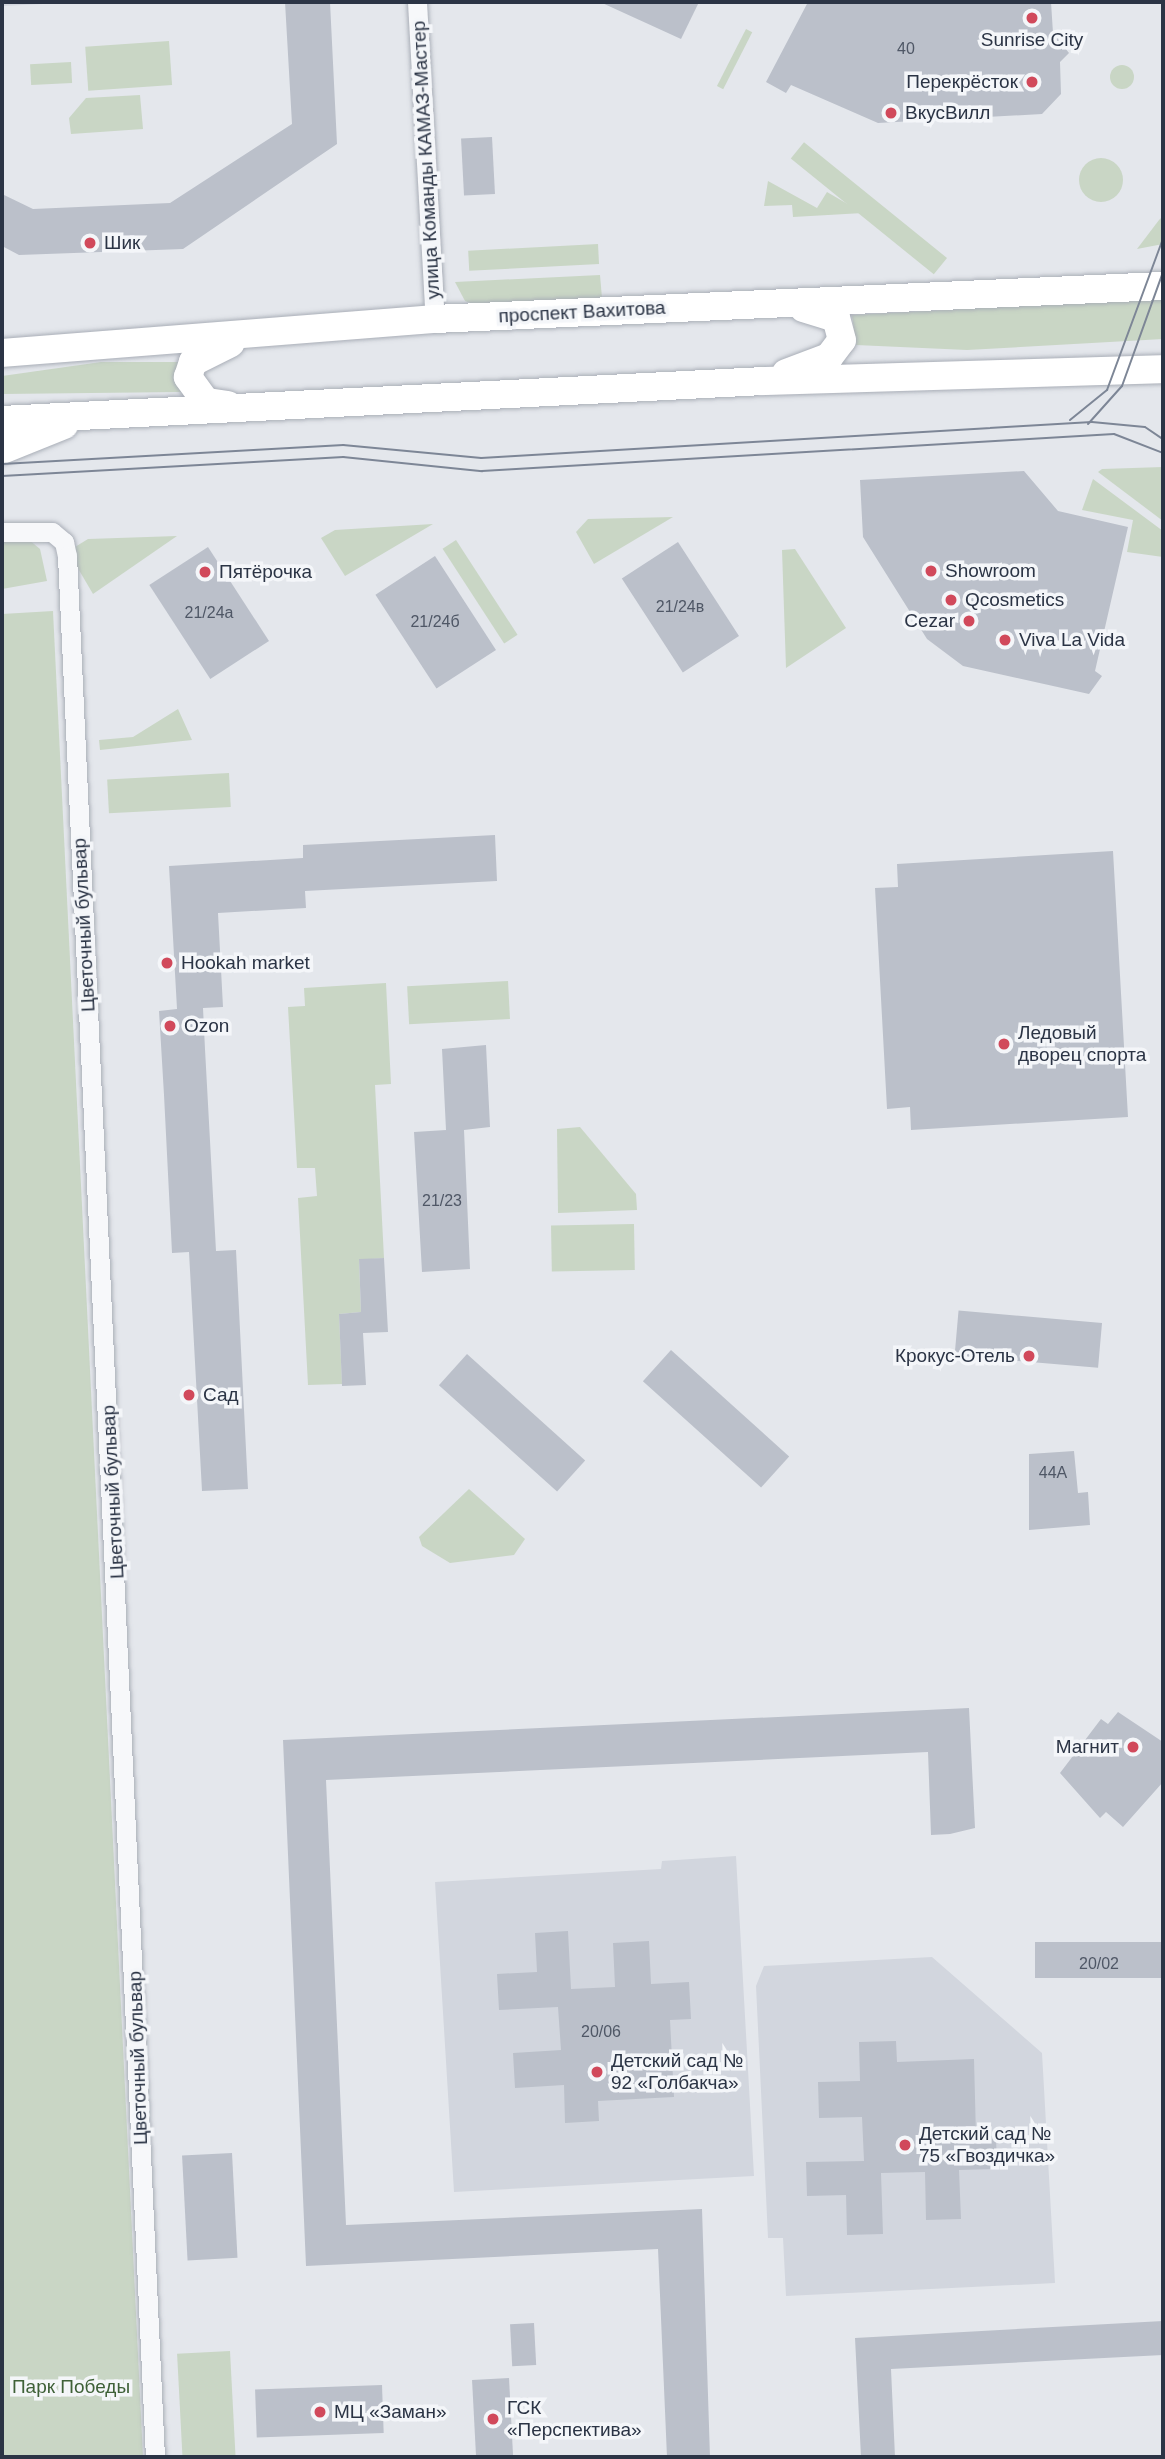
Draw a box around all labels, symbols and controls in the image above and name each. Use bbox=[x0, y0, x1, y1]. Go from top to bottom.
marker: Sunrise City bbox=[1024, 10, 1040, 26]
street label: улица Команды КАМАЗ-Мастер bbox=[407, 20, 445, 300]
place label: Sunrise City bbox=[981, 29, 1083, 51]
house number: 40 bbox=[897, 39, 915, 59]
place label: Перекрёсток bbox=[906, 71, 1018, 93]
marker: Перекрёсток bbox=[1024, 74, 1040, 90]
place label: ВкусВилл bbox=[905, 102, 990, 124]
marker: ВкусВилл bbox=[883, 105, 899, 121]
place label: Шик bbox=[104, 232, 140, 254]
marker: Шик bbox=[82, 235, 98, 251]
street label: проспект Вахитова bbox=[498, 296, 666, 328]
place label: Showroom bbox=[945, 560, 1036, 582]
place label: Пятёрочка bbox=[219, 561, 312, 583]
marker: Showroom bbox=[923, 563, 939, 579]
marker: Пятёрочка bbox=[197, 564, 213, 580]
place label: Qcosmetics bbox=[965, 589, 1064, 611]
marker: Qcosmetics bbox=[943, 592, 959, 608]
house number: 21/24в bbox=[656, 597, 704, 617]
house number: 21/24а bbox=[185, 603, 233, 623]
place label: Cezar bbox=[904, 610, 955, 632]
house number: 21/24б bbox=[410, 612, 460, 632]
marker: Cezar bbox=[961, 613, 977, 629]
place label: Viva La Vida bbox=[1019, 629, 1125, 651]
marker: Viva La Vida bbox=[997, 632, 1013, 648]
street label: Цветочный бульвар bbox=[68, 838, 100, 1012]
place label: Hookah market bbox=[181, 952, 310, 974]
marker: Hookah market bbox=[159, 955, 175, 971]
place label: Ozon bbox=[184, 1015, 229, 1037]
marker: Ozon bbox=[162, 1018, 178, 1034]
place label: Ледовый дворец спорта bbox=[1018, 1022, 1146, 1066]
marker: Ледовый дворец спорта bbox=[996, 1036, 1012, 1052]
house number: 21/23 bbox=[422, 1191, 462, 1211]
place label: Крокус-Отель bbox=[895, 1345, 1015, 1367]
marker: Крокус-Отель bbox=[1021, 1348, 1037, 1364]
place label: Сад bbox=[203, 1384, 239, 1406]
marker: Сад bbox=[181, 1387, 197, 1403]
street label: Цветочный бульвар bbox=[97, 1405, 129, 1579]
house number: 44А bbox=[1039, 1463, 1067, 1483]
place label: Магнит bbox=[1056, 1736, 1119, 1758]
marker: Магнит bbox=[1125, 1739, 1141, 1755]
house number: 20/02 bbox=[1079, 1954, 1119, 1974]
street label: Цветочный бульвар bbox=[124, 1971, 152, 2145]
house number: 20/06 bbox=[581, 2022, 621, 2042]
place label: Детский сад № 92 «Голбакча» bbox=[611, 2050, 743, 2094]
marker: Детский сад № 92 «Голбакча» bbox=[589, 2064, 605, 2080]
place label: Детский сад № 75 «Гвоздичка» bbox=[919, 2123, 1055, 2167]
marker: Детский сад № 75 «Гвоздичка» bbox=[897, 2137, 913, 2153]
park label: Парк Победы bbox=[12, 2376, 130, 2398]
place label: ГСК «Перспектива» bbox=[507, 2397, 642, 2441]
place label: МЦ «Заман» bbox=[334, 2401, 446, 2423]
marker: МЦ «Заман» bbox=[312, 2404, 328, 2420]
marker: ГСК «Перспектива» bbox=[485, 2411, 501, 2427]

